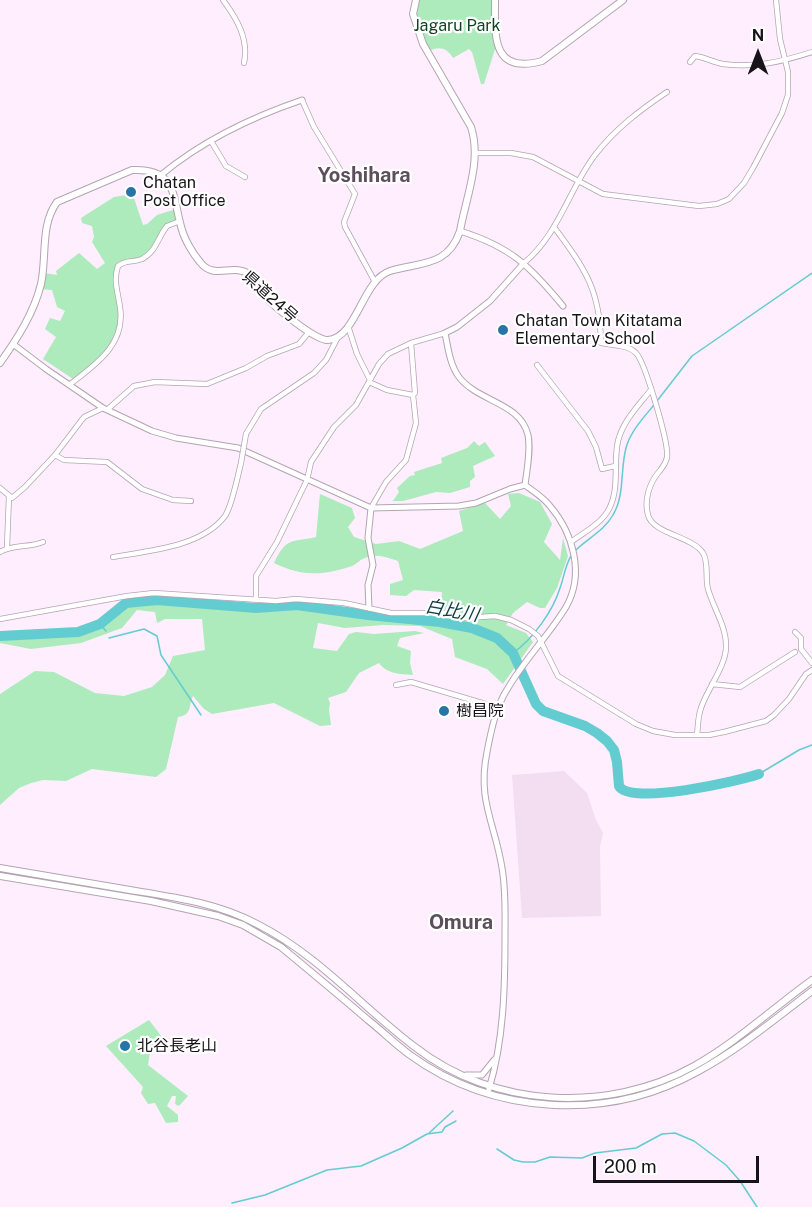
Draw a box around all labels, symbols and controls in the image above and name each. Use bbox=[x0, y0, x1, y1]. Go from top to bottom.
park label: Jagaru Park bbox=[413, 16, 501, 36]
north arrow bbox=[728, 24, 788, 84]
text: N bbox=[752, 26, 764, 45]
district label: Yoshihara bbox=[317, 164, 411, 188]
place label: Chatan Post Office bbox=[143, 173, 226, 211]
marker: Chatan Post Office bbox=[124, 185, 138, 199]
street label: 県道24号 bbox=[238, 267, 302, 327]
place label: Chatan Town Kitatama Elementary School bbox=[515, 311, 682, 349]
marker: Chatan Town Kitatama Elementary School bbox=[496, 323, 510, 337]
water label: 白比川 bbox=[424, 596, 480, 626]
place label: 樹昌院 bbox=[456, 701, 504, 721]
marker: 樹昌院 bbox=[437, 704, 451, 718]
district label: Omura bbox=[429, 911, 493, 935]
place label: 北谷長老山 bbox=[137, 1036, 217, 1056]
marker: 北谷長老山 bbox=[118, 1039, 132, 1053]
scale bar bbox=[596, 1144, 762, 1182]
text: 200 m bbox=[604, 1156, 657, 1177]

